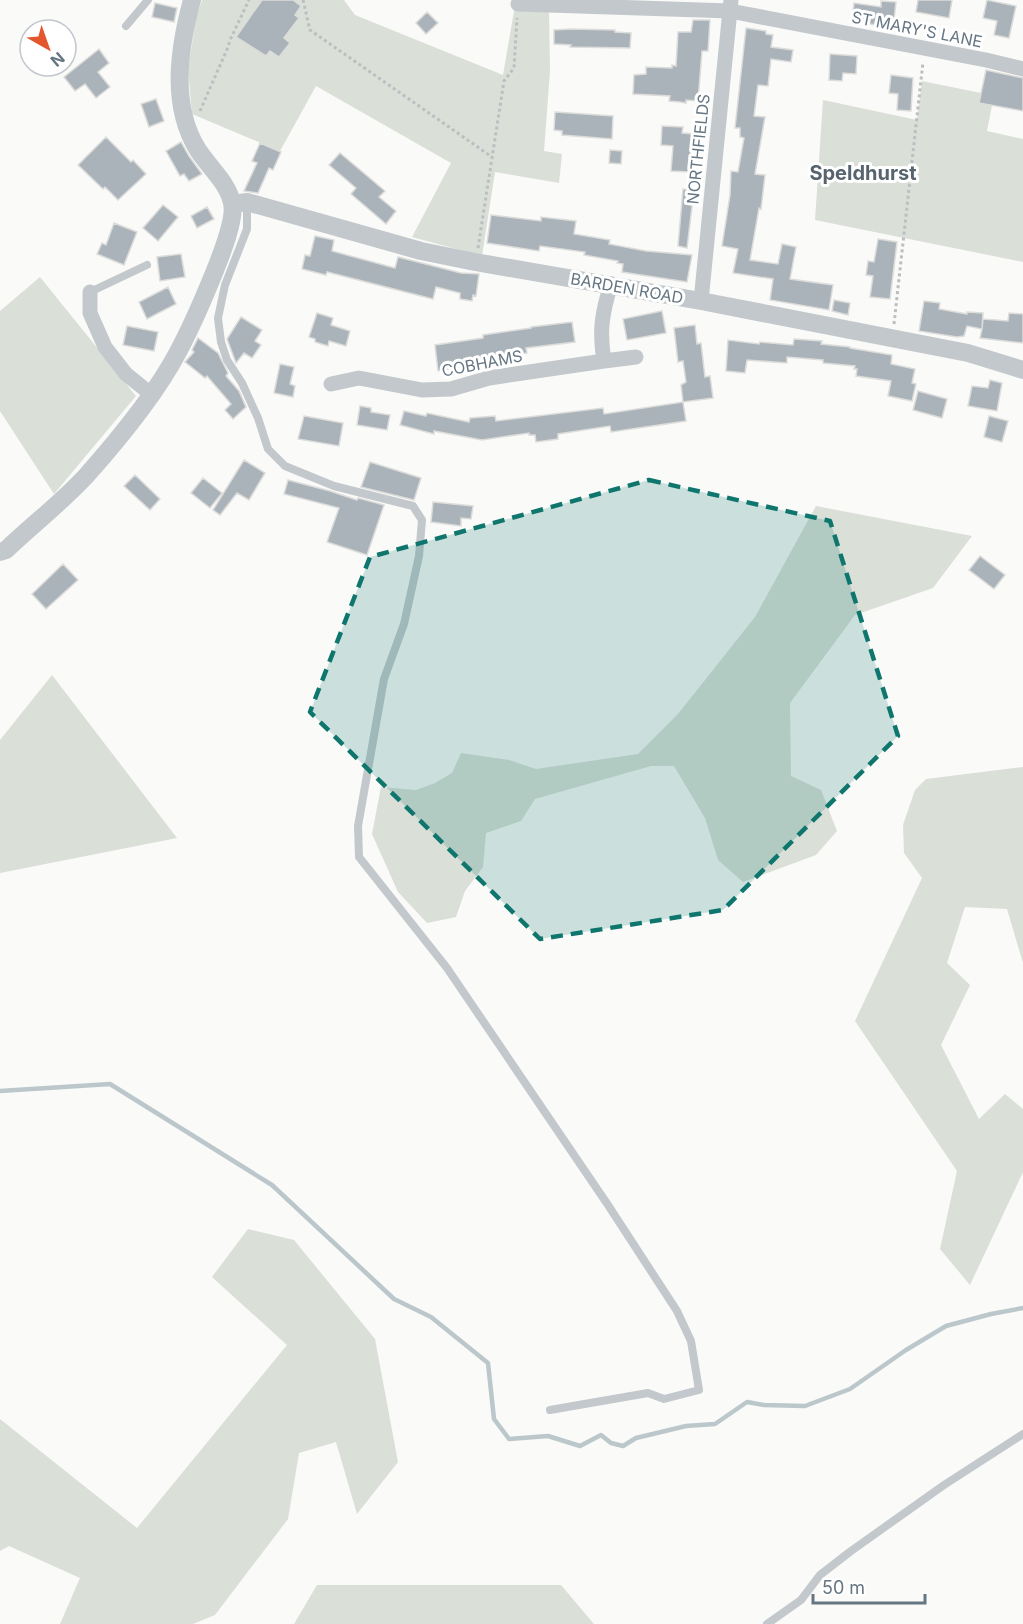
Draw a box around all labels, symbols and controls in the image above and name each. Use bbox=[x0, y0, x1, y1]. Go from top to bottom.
street label: ST MARY'S LANE bbox=[850, 7, 984, 51]
north arrow bbox=[18, 18, 78, 78]
text: N bbox=[47, 48, 69, 71]
street label: NORTHFIELDS bbox=[682, 93, 714, 205]
district label: Speldhurst bbox=[809, 161, 917, 185]
street label: BARDEN ROAD bbox=[569, 268, 685, 308]
street label: COBHAMS bbox=[440, 345, 524, 381]
scale bar bbox=[813, 1567, 926, 1605]
text: 50 m bbox=[822, 1577, 865, 1598]

